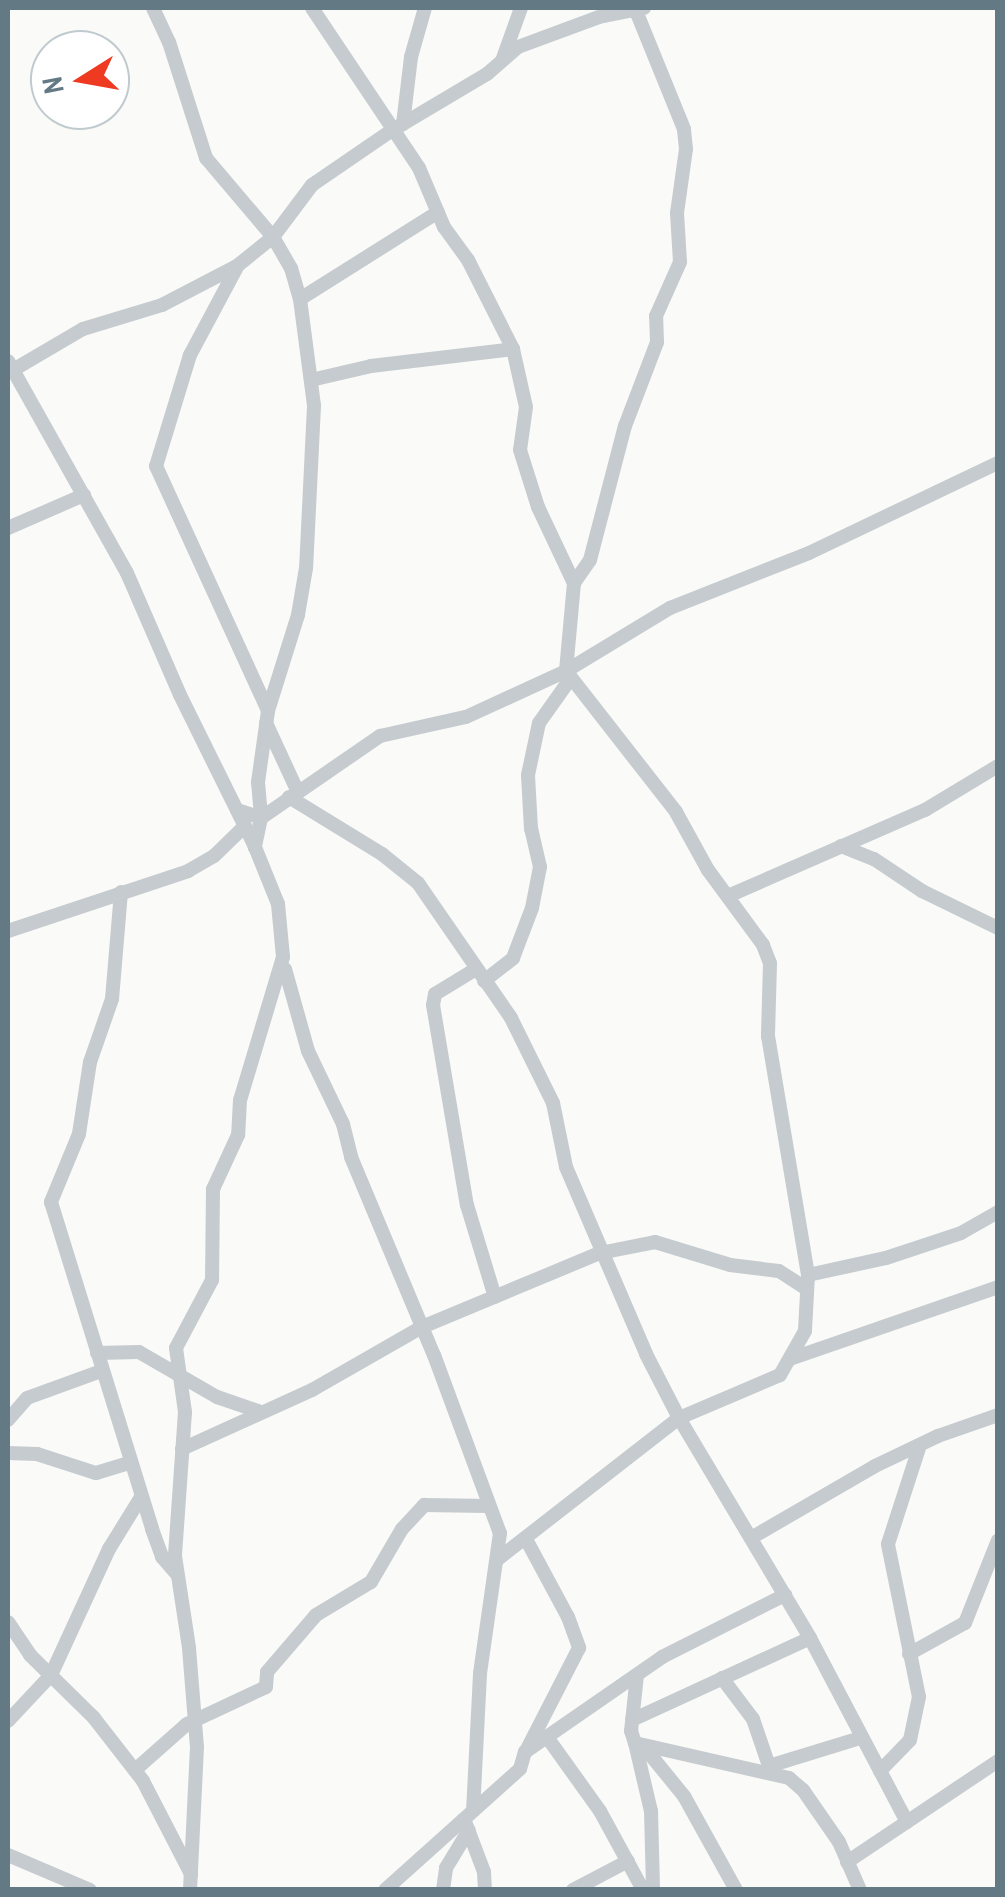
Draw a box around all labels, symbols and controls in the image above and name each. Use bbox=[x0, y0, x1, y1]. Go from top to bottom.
north arrow bbox=[30, 30, 130, 130]
text: N bbox=[32, 74, 73, 97]

